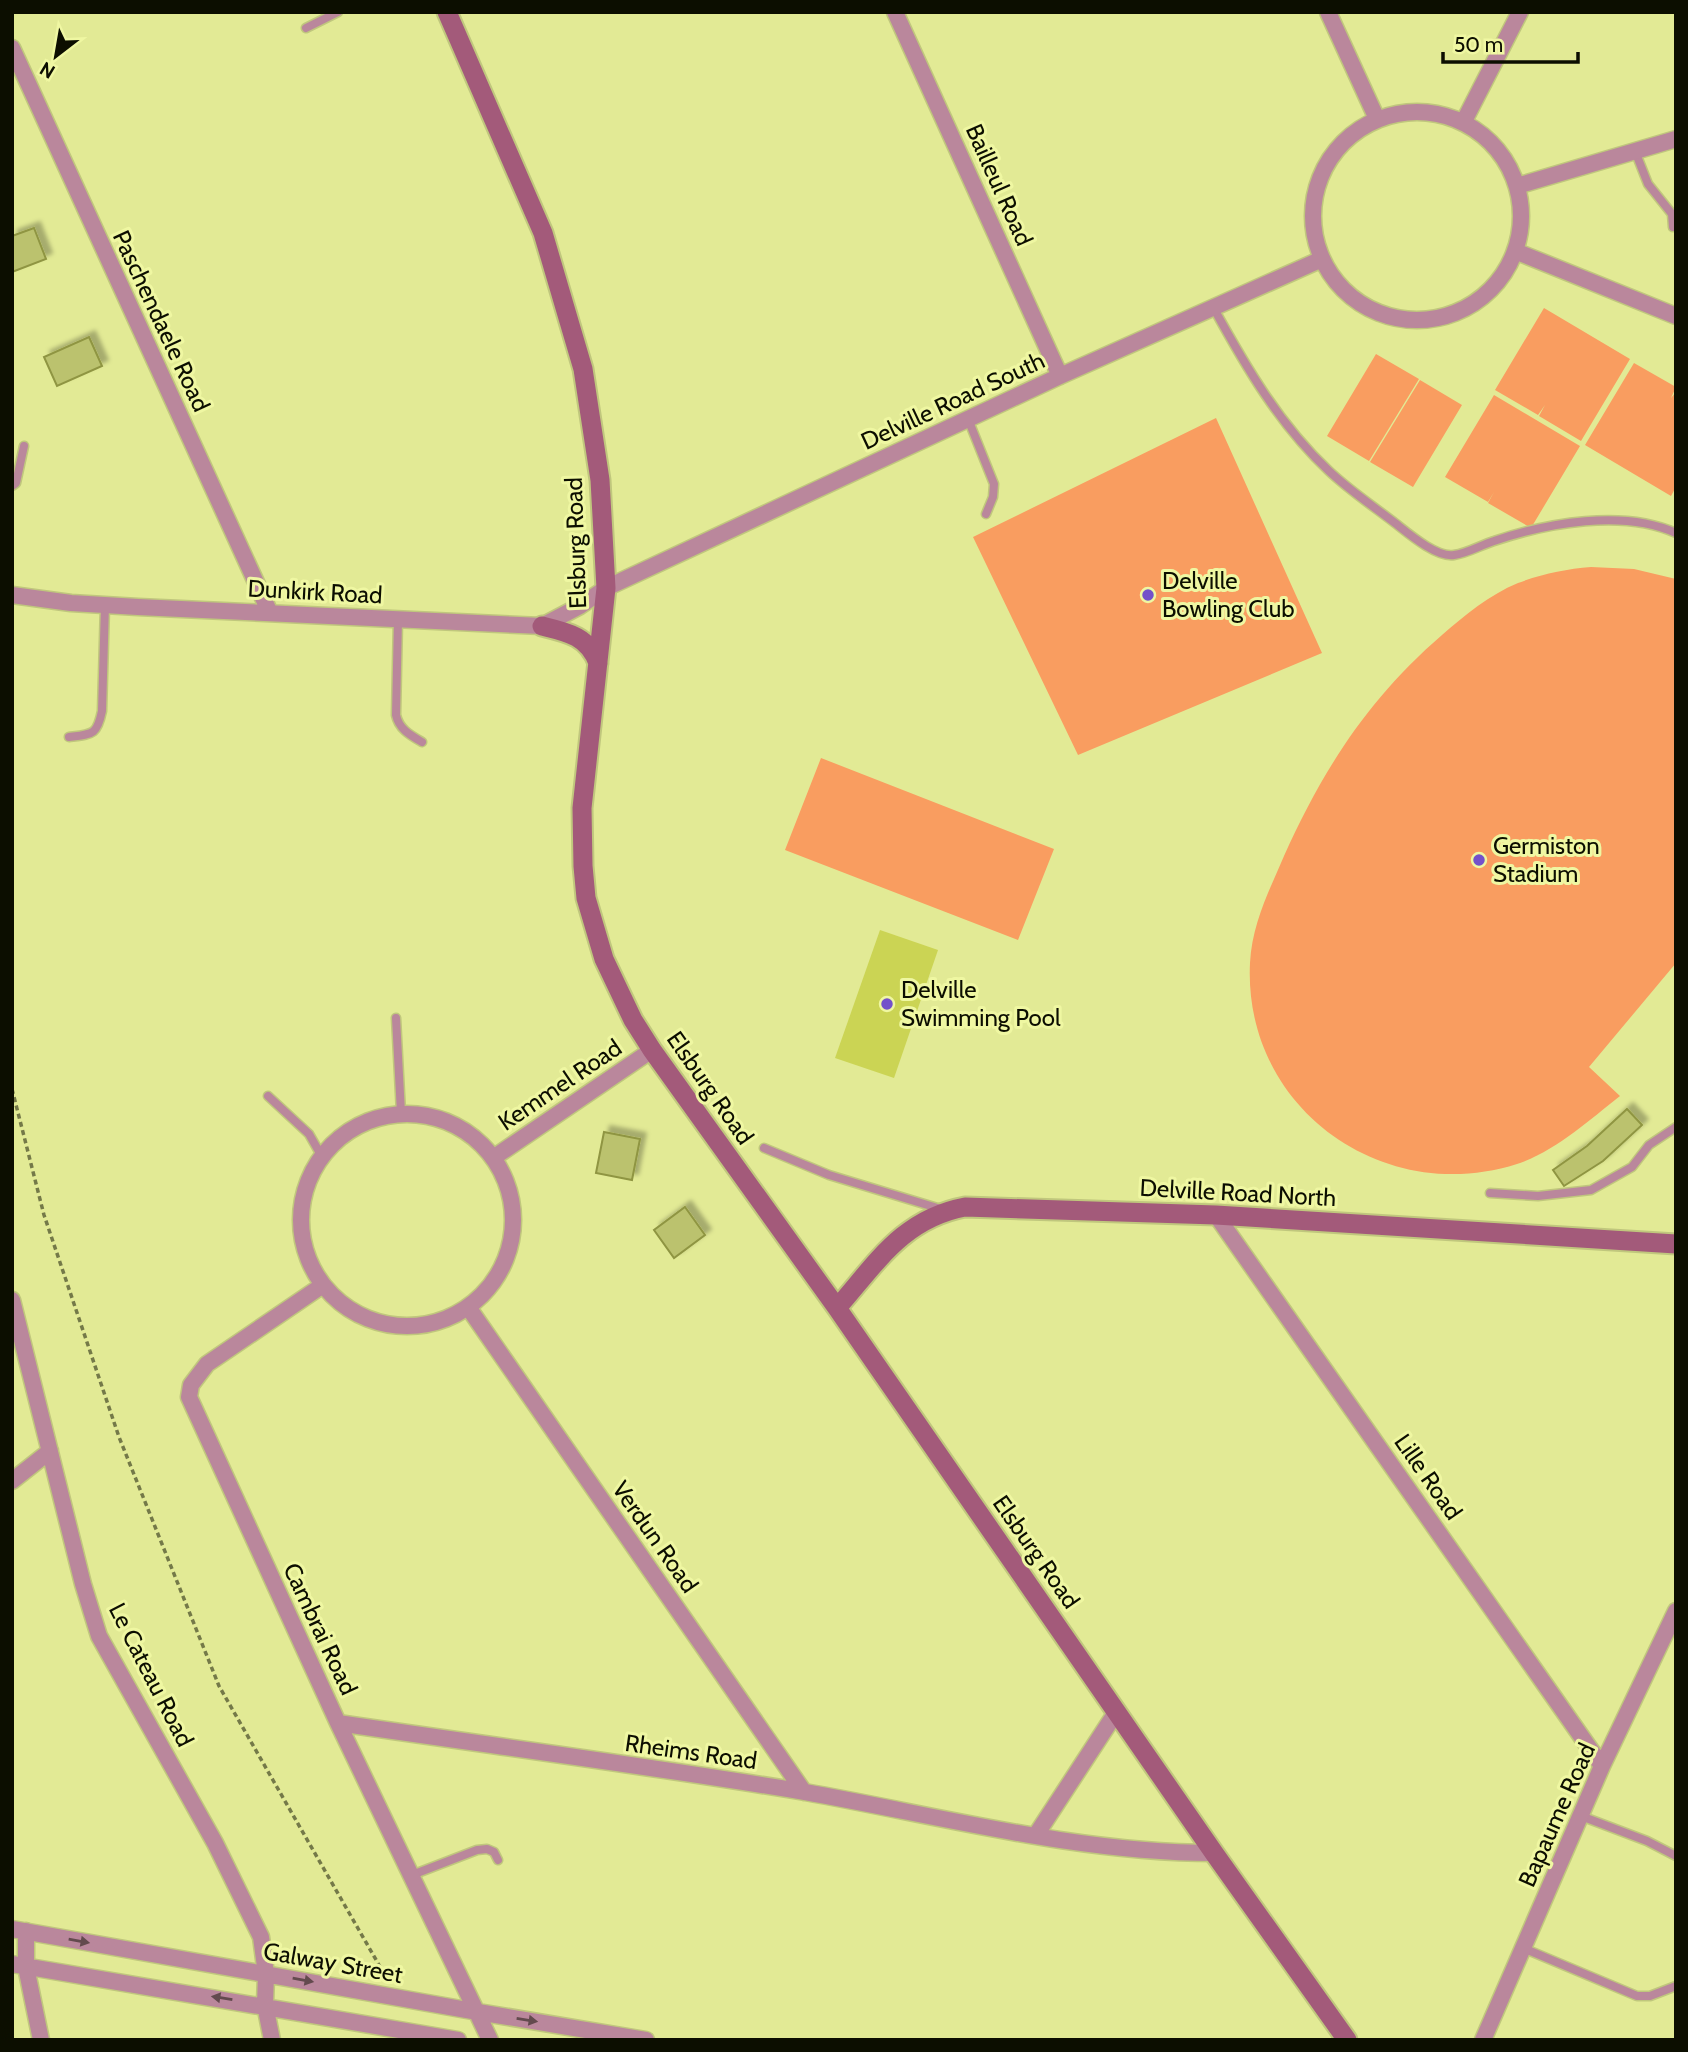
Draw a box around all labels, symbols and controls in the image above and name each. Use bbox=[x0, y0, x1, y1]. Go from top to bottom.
north arrow bbox=[21, 21, 91, 91]
scale bar bbox=[1443, 21, 1578, 65]
text: 50 m bbox=[1454, 32, 1503, 57]
text: N bbox=[36, 57, 59, 83]
street label: Bailleul Road bbox=[960, 119, 1039, 250]
street label: Paschendaele Road bbox=[107, 225, 216, 416]
street label: Delville Road South bbox=[856, 345, 1049, 456]
street label: Elsburg Road bbox=[559, 477, 592, 609]
place label: Delville Bowling Club bbox=[1162, 566, 1295, 623]
street label: Dunkirk Road bbox=[247, 573, 383, 610]
marker: Delville Bowling Club bbox=[1140, 587, 1156, 603]
place label: Germiston Stadium bbox=[1493, 831, 1600, 888]
marker: Germiston Stadium bbox=[1471, 852, 1487, 868]
place label: Delville Swimming Pool bbox=[901, 975, 1061, 1032]
marker: Delville Swimming Pool bbox=[879, 996, 895, 1012]
street label: Elsburg Road bbox=[661, 1025, 760, 1150]
street label: Kemmel Road bbox=[493, 1033, 627, 1136]
street label: Delville Road North bbox=[1139, 1173, 1337, 1212]
street label: Lille Road bbox=[1388, 1428, 1468, 1525]
street label: Verdun Road bbox=[606, 1475, 704, 1598]
street label: Elsburg Road bbox=[987, 1489, 1086, 1614]
street label: Cambrai Road bbox=[277, 1558, 364, 1699]
street label: Le Cateau Road bbox=[103, 1598, 200, 1751]
street label: Rheims Road bbox=[623, 1728, 759, 1775]
street label: Bapaume Road bbox=[1512, 1739, 1601, 1891]
one-way arrow bbox=[69, 1935, 91, 1946]
street label: Galway Street bbox=[261, 1936, 405, 1989]
one-way arrow bbox=[292, 1975, 314, 1986]
one-way arrow bbox=[211, 1992, 233, 2003]
one-way arrow bbox=[517, 2015, 539, 2026]

